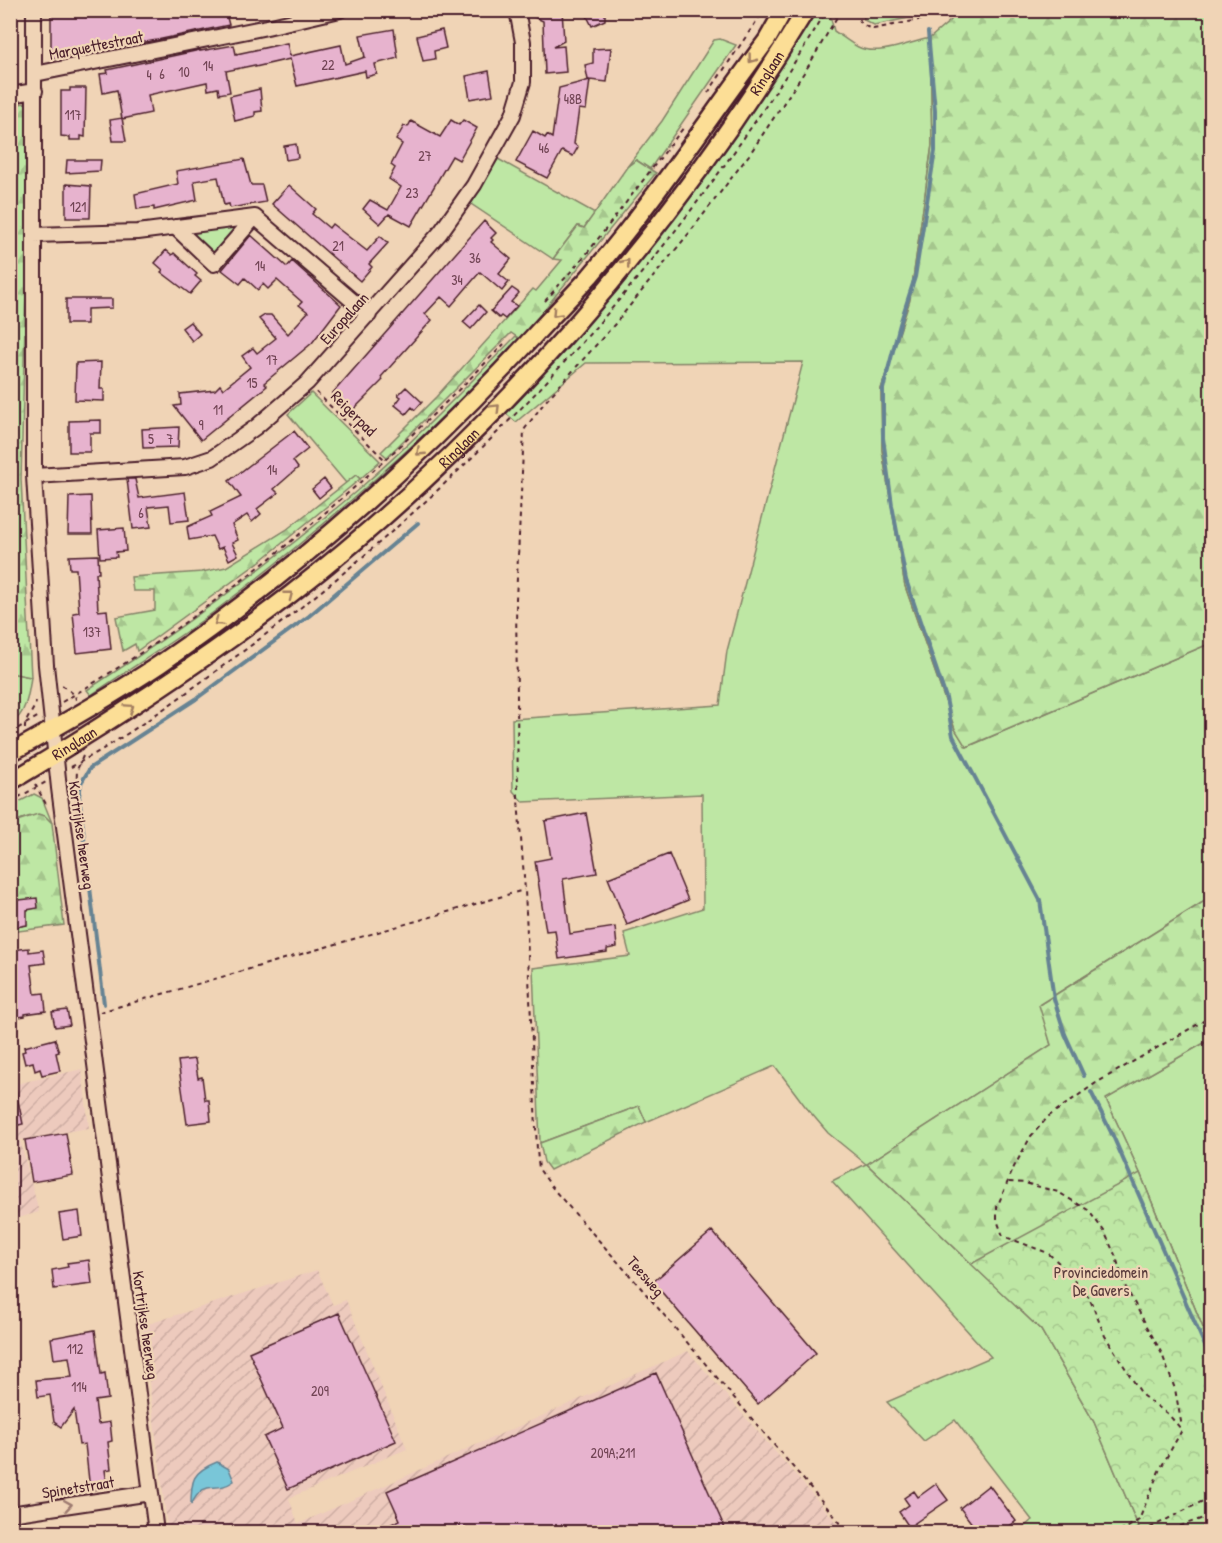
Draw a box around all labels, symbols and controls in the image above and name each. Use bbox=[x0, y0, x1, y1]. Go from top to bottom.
street label: Marquettestraat bbox=[47, 25, 145, 65]
street label: Ringlaan bbox=[744, 46, 789, 99]
one-way arrow bbox=[749, 53, 760, 64]
house number: 22 bbox=[321, 55, 335, 74]
house number: 14 bbox=[203, 56, 213, 75]
house number: 10 bbox=[178, 62, 190, 81]
house number: 6 bbox=[159, 64, 165, 83]
house number: 4 bbox=[146, 65, 152, 84]
house number: 48B bbox=[564, 89, 582, 108]
house number: 117 bbox=[64, 105, 82, 124]
house number: 46 bbox=[539, 138, 550, 157]
house number: 27 bbox=[418, 146, 432, 165]
house number: 23 bbox=[406, 183, 418, 202]
house number: 121 bbox=[70, 197, 86, 216]
house number: 21 bbox=[332, 236, 344, 255]
house number: 36 bbox=[469, 248, 481, 267]
house number: 14 bbox=[255, 256, 265, 275]
one-way arrow bbox=[619, 259, 630, 270]
house number: 34 bbox=[451, 270, 463, 289]
street label: Europalaan bbox=[315, 287, 373, 349]
one-way arrow bbox=[552, 306, 563, 316]
house number: 17 bbox=[266, 350, 278, 369]
house number: 15 bbox=[246, 373, 258, 392]
street label: Reigerpad bbox=[326, 385, 382, 441]
house number: 11 bbox=[213, 400, 223, 419]
one-way arrow bbox=[489, 404, 500, 415]
house number: 9 bbox=[198, 415, 204, 434]
street label: Ringlaan bbox=[433, 422, 484, 473]
house number: 5 bbox=[148, 429, 154, 448]
house number: 7 bbox=[167, 429, 174, 448]
one-way arrow bbox=[416, 445, 426, 456]
house number: 14 bbox=[267, 460, 277, 479]
house number: 6 bbox=[138, 503, 144, 522]
one-way arrow bbox=[282, 591, 293, 602]
one-way arrow bbox=[214, 615, 225, 626]
house number: 137 bbox=[83, 622, 101, 641]
one-way arrow bbox=[124, 704, 135, 715]
street label: Ringlaan bbox=[47, 721, 101, 765]
street label: Kortrijkse heerweg bbox=[63, 779, 101, 891]
street label: Teesweg bbox=[622, 1251, 670, 1301]
park label: Provinciedomein De Gavers bbox=[1054, 1261, 1148, 1301]
street label: Kortrijkse heerweg bbox=[127, 1269, 165, 1381]
house number: 112 bbox=[67, 1339, 84, 1358]
house number: 114 bbox=[71, 1377, 87, 1396]
house number: 209 bbox=[311, 1381, 329, 1400]
house number: 209A;211 bbox=[591, 1443, 635, 1462]
street label: Spinetstraat bbox=[40, 1470, 116, 1504]
one-way arrow bbox=[64, 1500, 73, 1512]

